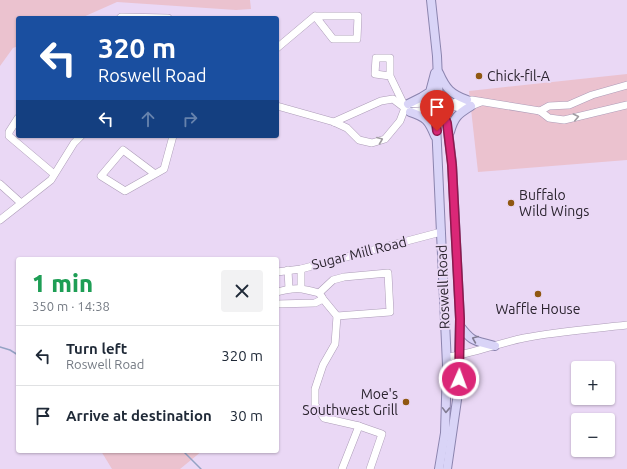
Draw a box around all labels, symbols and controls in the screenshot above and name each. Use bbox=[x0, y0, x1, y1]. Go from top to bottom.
icon: left bbox=[32, 32, 84, 84]
text: 320 m bbox=[98, 32, 176, 63]
text: Roswell Road bbox=[98, 65, 206, 85]
place label: Chick-fil-A bbox=[487, 68, 550, 84]
marker: Chick-fil-A bbox=[474, 71, 484, 81]
pin bbox=[420, 90, 454, 131]
icon: arrive bbox=[426, 96, 448, 118]
icon: left bbox=[95, 108, 117, 130]
icon: ahead bbox=[137, 108, 159, 130]
icon: right bbox=[179, 108, 201, 130]
one-way arrow bbox=[572, 114, 579, 122]
one-way arrow bbox=[377, 136, 384, 144]
place label: Buffalo Wild Wings bbox=[519, 187, 589, 219]
marker: Buffalo Wild Wings bbox=[506, 198, 516, 208]
street label: Sugar Mill Road bbox=[310, 233, 408, 273]
street label: Roswell Road bbox=[434, 245, 452, 329]
text: 1 min bbox=[32, 270, 93, 297]
button: close bbox=[221, 270, 263, 312]
marker: Waffle House bbox=[533, 289, 543, 299]
text: 350 m · 14:38 bbox=[32, 299, 110, 313]
place label: Waffle House bbox=[496, 301, 580, 317]
one-way arrow bbox=[471, 336, 478, 344]
text: Turn left bbox=[66, 340, 127, 357]
icon: left bbox=[32, 345, 54, 367]
text: 320 m bbox=[221, 347, 263, 364]
text: Roswell Road bbox=[66, 357, 144, 371]
position arrow bbox=[438, 358, 480, 400]
map controls bbox=[571, 361, 615, 457]
button: + bbox=[571, 361, 615, 405]
place label: Moe's Southwest Grill bbox=[302, 386, 398, 418]
marker: Moe's Southwest Grill bbox=[401, 397, 411, 407]
icon: arrive bbox=[32, 405, 54, 427]
text: Arrive at destination bbox=[66, 407, 212, 424]
text: 30 m bbox=[230, 407, 263, 424]
one-way arrow bbox=[442, 407, 451, 413]
button: − bbox=[571, 413, 615, 457]

